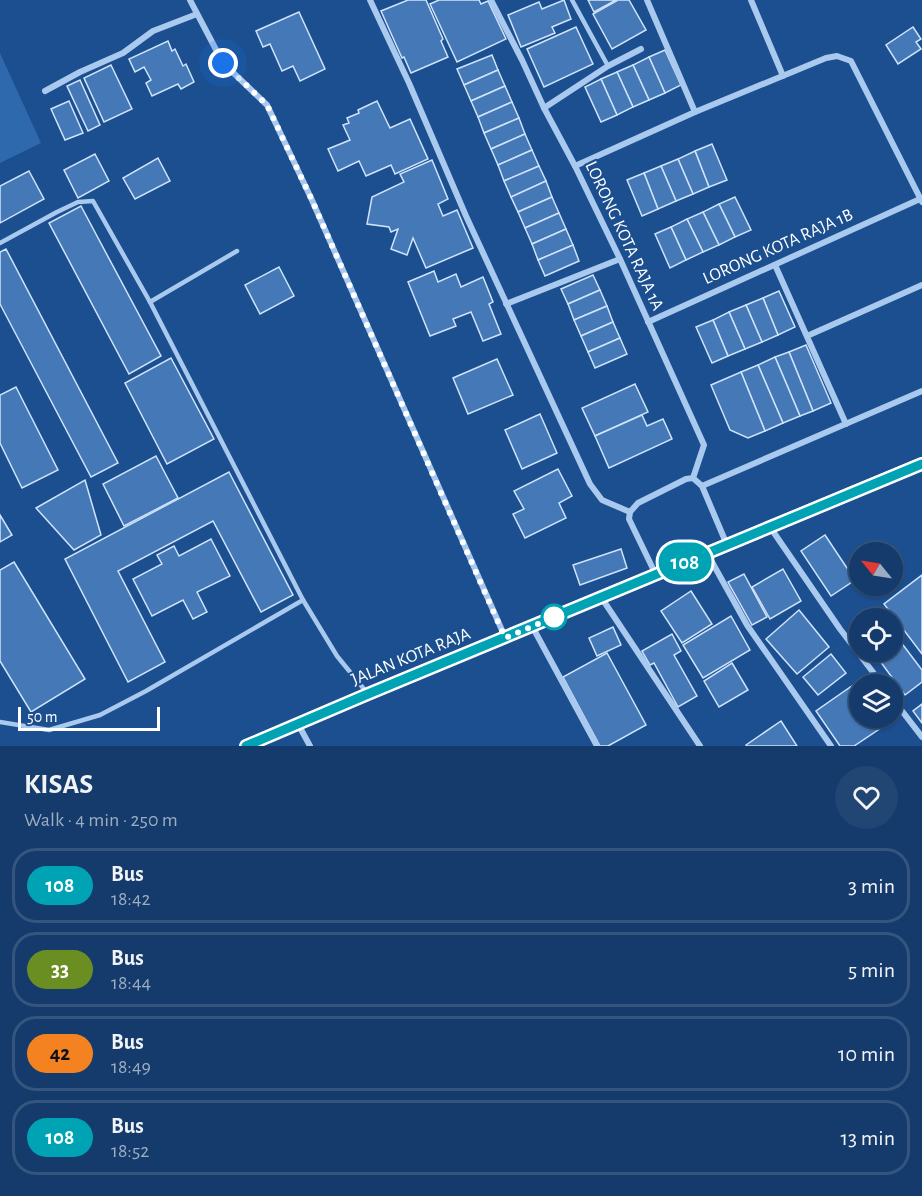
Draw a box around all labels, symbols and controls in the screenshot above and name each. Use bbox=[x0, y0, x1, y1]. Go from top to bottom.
your location bbox=[208, 48, 238, 78]
street label: LORONG KOTA RAJA 1A bbox=[581, 159, 667, 314]
street label: LORONG KOTA RAJA 1B bbox=[700, 206, 856, 288]
line badge: 108 bbox=[650, 542, 720, 582]
north arrow bbox=[849, 542, 903, 596]
map controls bbox=[849, 542, 903, 728]
text: 108 bbox=[671, 552, 699, 573]
unlabelled marker bbox=[541, 604, 567, 630]
button: locate bbox=[849, 608, 903, 662]
street label: JALAN KOTA RAJA bbox=[349, 625, 474, 689]
button: layers bbox=[849, 674, 903, 728]
scale bar bbox=[18, 704, 160, 732]
text: 50 m bbox=[27, 709, 58, 725]
button: heart bbox=[835, 766, 898, 829]
text: KISAS bbox=[24, 771, 93, 799]
text: Walk · 4 min · 250 m bbox=[24, 810, 178, 830]
text: Bus bbox=[111, 863, 144, 885]
text: 108 bbox=[46, 875, 74, 896]
text: 3 min bbox=[848, 875, 895, 897]
text: 18:42 bbox=[111, 889, 151, 909]
text: Bus bbox=[111, 947, 144, 969]
text: 33 bbox=[51, 959, 69, 980]
text: 5 min bbox=[848, 959, 895, 981]
text: 18:44 bbox=[111, 973, 151, 993]
text: Bus bbox=[111, 1031, 144, 1053]
text: 42 bbox=[50, 1043, 70, 1064]
text: 10 min bbox=[838, 1043, 895, 1065]
text: 18:49 bbox=[111, 1057, 151, 1077]
text: Bus bbox=[111, 1115, 144, 1137]
text: 108 bbox=[46, 1127, 74, 1148]
text: 13 min bbox=[840, 1127, 895, 1149]
text: 18:52 bbox=[111, 1141, 149, 1161]

